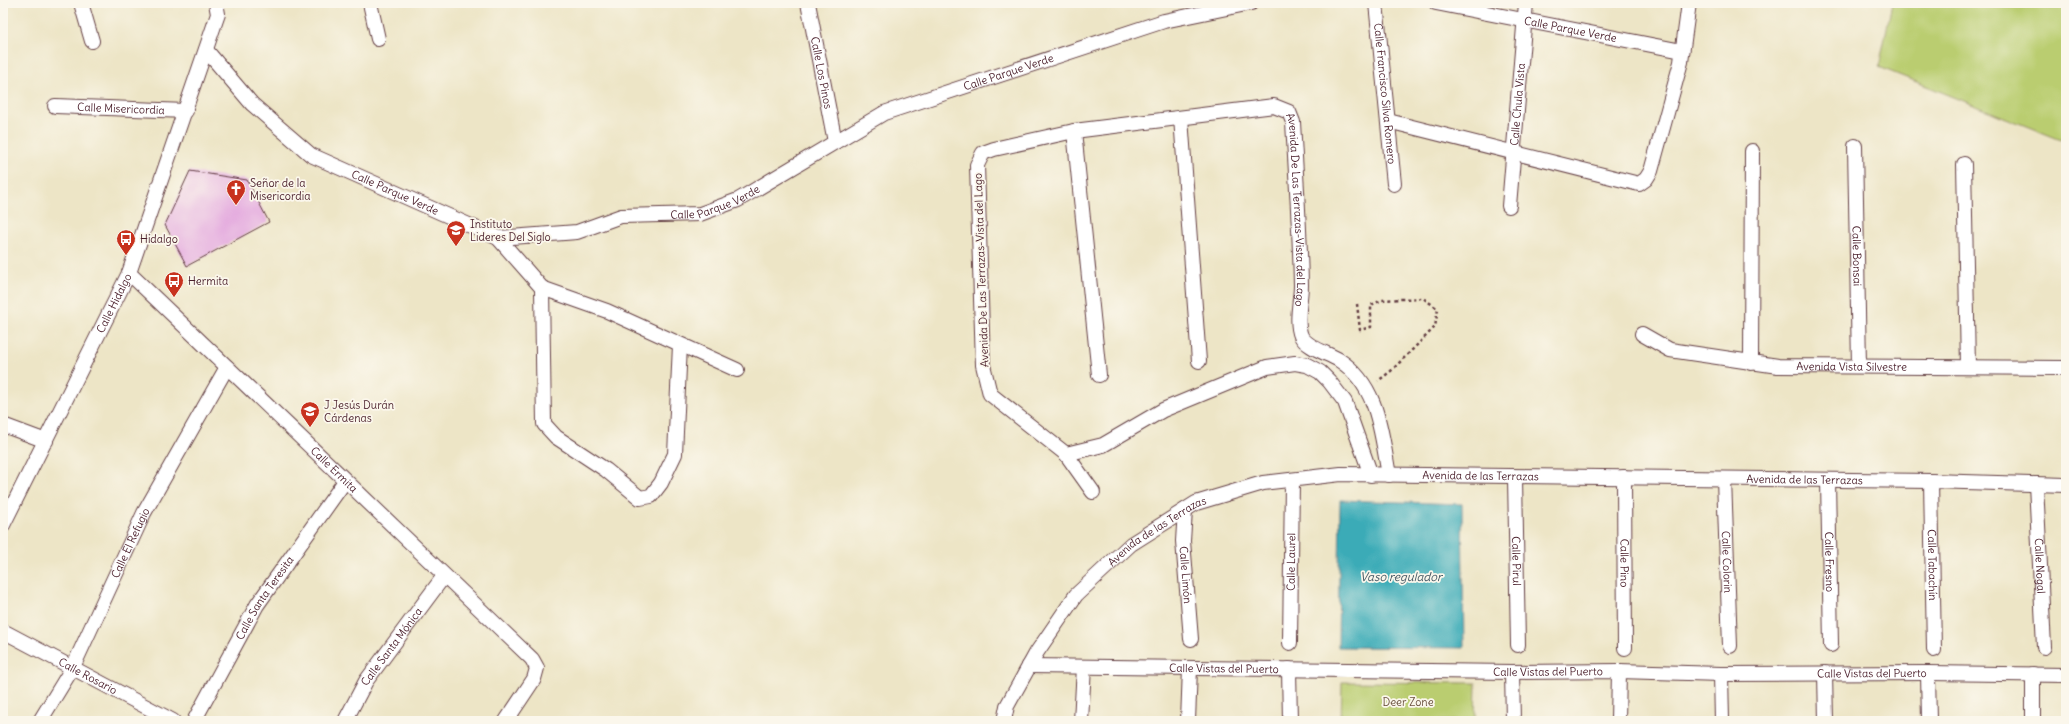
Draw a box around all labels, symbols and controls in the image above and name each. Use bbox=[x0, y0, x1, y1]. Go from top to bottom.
street label: Calle Parque Verde bbox=[1523, 13, 1618, 45]
street label: Calle Francisco Silva Romero bbox=[1371, 22, 1399, 165]
street label: Calle Los Pinos bbox=[808, 35, 835, 110]
street label: Calle Parque Verde bbox=[962, 51, 1055, 93]
street label: Calle Chula Vista bbox=[1507, 63, 1528, 146]
street label: Calle Misericordia bbox=[77, 100, 165, 117]
street label: Avenida De Las Terrazas-Vista del Lago bbox=[1283, 111, 1308, 307]
street label: Calle Parque Verde bbox=[349, 167, 441, 218]
street label: Avenida De Las Terrazas-Vista del Lago bbox=[971, 173, 991, 367]
place label: Señor de la Misericordia bbox=[250, 176, 311, 203]
church icon: Señor de la Misericordia bbox=[225, 178, 247, 206]
street label: Calle Parque Verde bbox=[670, 182, 762, 222]
place label: Instituto Lideres Del Siglo bbox=[470, 217, 551, 244]
school or university icon: Instituto Lideres Del Siglo bbox=[445, 219, 467, 247]
street label: Calle Bonsai bbox=[1849, 226, 1865, 286]
bus stop icon: Hidalgo bbox=[115, 228, 137, 256]
place label: Hidalgo bbox=[140, 232, 178, 246]
bus stop icon: Hermita bbox=[163, 270, 185, 298]
street label: Calle Hidalgo bbox=[93, 271, 135, 335]
place label: Hermita bbox=[188, 274, 228, 288]
street label: Avenida Vista Silvestre bbox=[1796, 359, 1907, 374]
place label: J Jesús Durán Cárdenas bbox=[324, 398, 394, 425]
school or university icon: J Jesús Durán Cárdenas bbox=[299, 400, 321, 428]
street label: Calle Ermita bbox=[308, 444, 361, 495]
street label: Avenida de las Terrazas bbox=[1422, 468, 1539, 483]
street label: Avenida de las Terrazas bbox=[1746, 472, 1863, 487]
street label: Avenida de las Terrazas bbox=[1105, 493, 1208, 569]
street label: Calle El Refugio bbox=[108, 505, 153, 580]
street label: Calle Tabachín bbox=[1925, 529, 1940, 601]
street label: Calle Colorin bbox=[1719, 531, 1735, 593]
street label: Calle Fresno bbox=[1822, 532, 1837, 592]
street label: Calle Laurel bbox=[1284, 533, 1298, 591]
street label: Calle Pirul bbox=[1509, 536, 1524, 586]
street label: Calle Nogal bbox=[2032, 538, 2048, 594]
street label: Calle Pino bbox=[1617, 539, 1632, 587]
street label: Calle Limón bbox=[1176, 546, 1195, 604]
street label: Calle Santa Teresita bbox=[233, 553, 296, 642]
water label: Vaso regulador bbox=[1360, 569, 1444, 584]
street label: Calle Santa Mónica bbox=[358, 605, 425, 688]
street label: Calle Rosario bbox=[56, 655, 120, 697]
street label: Calle Vistas del Puerto bbox=[1169, 661, 1279, 676]
street label: Calle Vistas del Puerto bbox=[1493, 664, 1603, 679]
street label: Calle Vistas del Puerto bbox=[1817, 666, 1927, 681]
park label: Deer Zone bbox=[1382, 695, 1434, 709]

